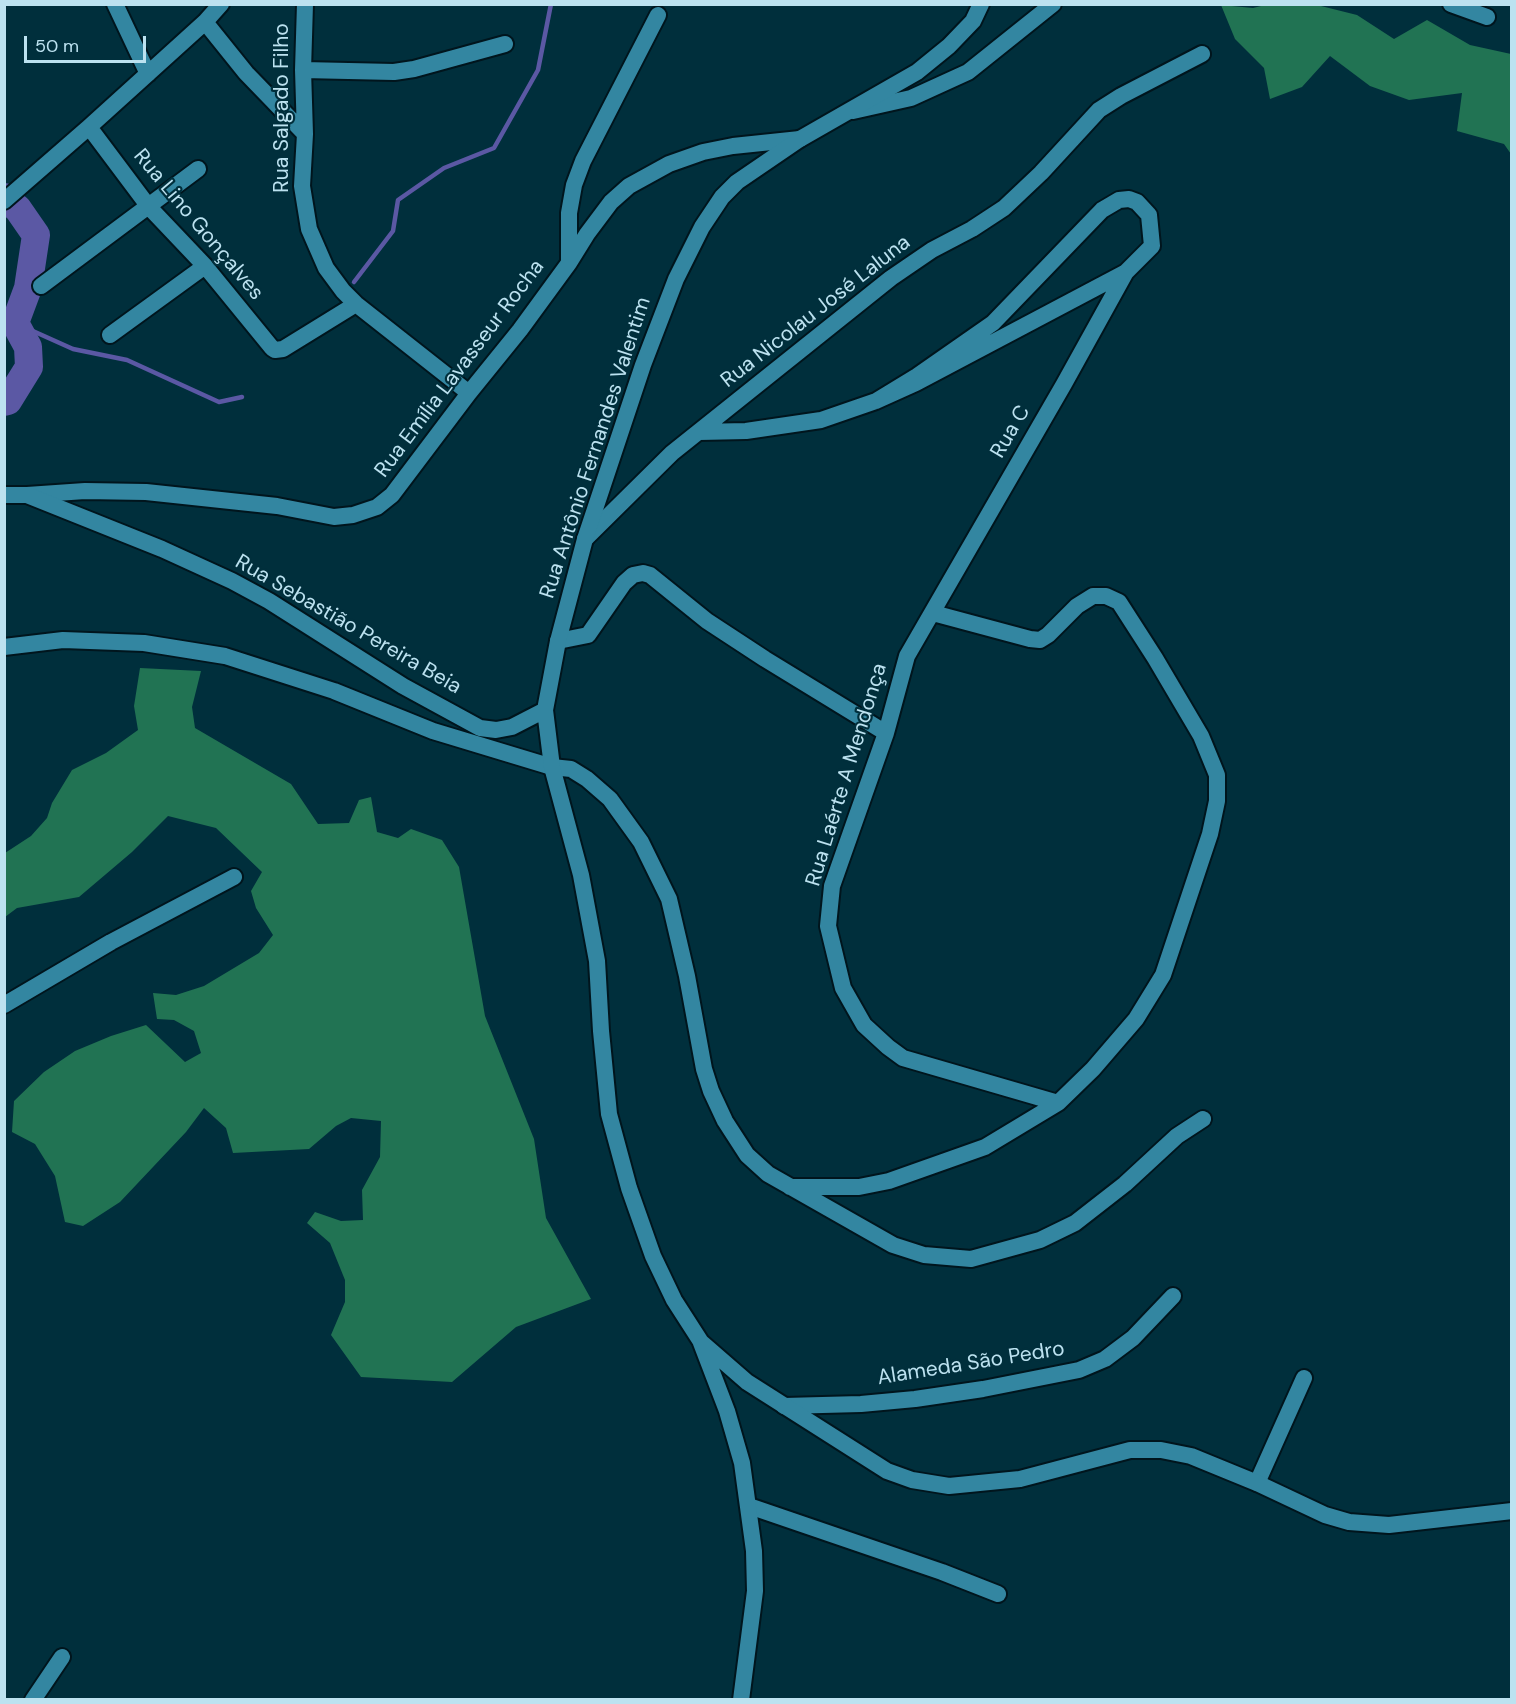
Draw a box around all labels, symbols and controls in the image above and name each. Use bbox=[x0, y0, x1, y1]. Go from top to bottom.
street label: Rua Salgado Filho bbox=[269, 23, 295, 193]
scale bar bbox=[27, 24, 148, 62]
text: 50 m bbox=[35, 34, 79, 58]
street label: Rua Lino Gonçalves bbox=[128, 144, 268, 306]
street label: Rua Nicolau José Laluna bbox=[716, 230, 916, 394]
street label: Rua Emília Lavasseur Rocha bbox=[370, 255, 550, 483]
street label: Rua Antônio Fernandes Valentim bbox=[535, 294, 657, 602]
street label: Rua C bbox=[986, 401, 1036, 463]
street label: Rua Sebastião Pereira Beia bbox=[231, 550, 465, 700]
street label: Rua Laérte A Mendonça bbox=[801, 661, 893, 889]
street label: Alameda São Pedro bbox=[876, 1337, 1066, 1391]

